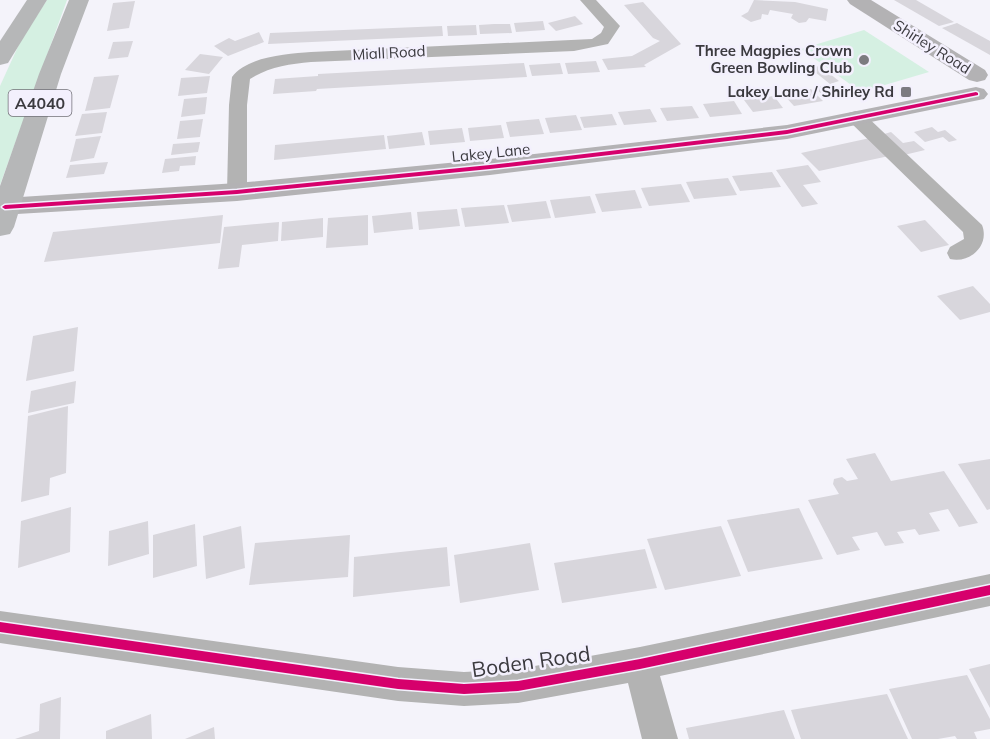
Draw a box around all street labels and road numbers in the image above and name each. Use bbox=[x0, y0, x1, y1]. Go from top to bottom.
street label: Shirley Road bbox=[890, 15, 974, 78]
street label: Miall Road bbox=[352, 41, 426, 64]
road number: A4040 bbox=[9, 90, 72, 116]
street label: Lakey Lane bbox=[451, 139, 531, 166]
street label: Boden Road bbox=[470, 640, 592, 682]

